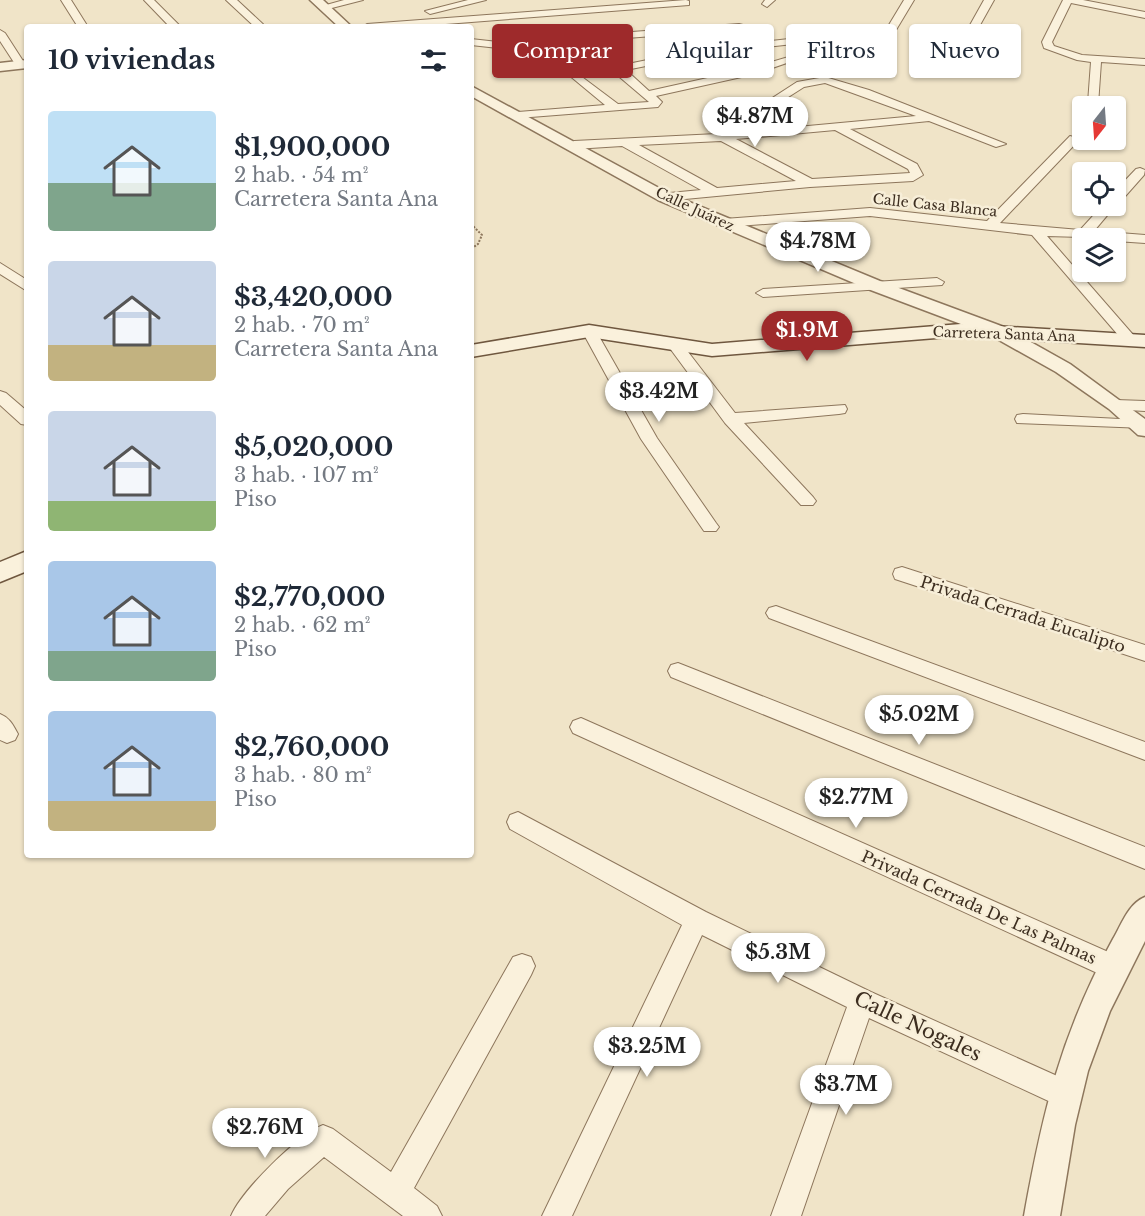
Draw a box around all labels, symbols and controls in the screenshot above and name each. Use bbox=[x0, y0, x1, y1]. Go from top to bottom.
chip: Comprar bbox=[492, 24, 633, 78]
chip: Alquilar bbox=[645, 24, 774, 78]
chip: Filtros bbox=[786, 24, 897, 78]
chip: Nuevo bbox=[909, 24, 1021, 78]
text: 10 viviendas bbox=[48, 44, 215, 76]
icon: filters bbox=[417, 44, 450, 77]
north arrow bbox=[1072, 96, 1126, 150]
map controls bbox=[1072, 96, 1126, 282]
pin: $4.87M bbox=[706, 97, 804, 148]
text: $4.87M bbox=[716, 104, 794, 128]
text: $1,900,000 bbox=[234, 131, 390, 163]
icon: home bbox=[96, 135, 168, 207]
button: locate bbox=[1072, 162, 1126, 216]
text: 2 hab. · 54 m² bbox=[234, 163, 368, 187]
street label: Calle Juárez bbox=[653, 183, 737, 235]
text: Carretera Santa Ana bbox=[234, 187, 438, 211]
street label: Calle Casa Blanca bbox=[872, 190, 998, 221]
pin: $4.78M bbox=[769, 222, 867, 273]
button: layers bbox=[1072, 228, 1126, 282]
text: $4.78M bbox=[779, 229, 857, 253]
text: $3,420,000 bbox=[234, 281, 393, 313]
icon: home bbox=[96, 285, 168, 357]
pin: $1.9M bbox=[765, 311, 849, 362]
text: 2 hab. · 70 m² bbox=[234, 313, 370, 337]
text: $1.9M bbox=[775, 318, 839, 342]
street label: Carretera Santa Ana bbox=[932, 323, 1076, 345]
text: Carretera Santa Ana bbox=[234, 337, 438, 361]
pin: $3.42M bbox=[610, 372, 708, 423]
text: $3.42M bbox=[619, 379, 699, 403]
text: $5,020,000 bbox=[234, 431, 393, 463]
icon: home bbox=[96, 435, 168, 507]
text: 3 hab. · 107 m² bbox=[234, 463, 379, 487]
text: Piso bbox=[234, 487, 277, 511]
street label: Privada Cerrada Eucalipto bbox=[918, 571, 1128, 657]
text: $2,770,000 bbox=[234, 581, 385, 613]
icon: home bbox=[96, 585, 168, 657]
text: 2 hab. · 62 m² bbox=[234, 613, 371, 637]
text: Piso bbox=[234, 637, 277, 661]
pin: $5.02M bbox=[870, 695, 968, 746]
text: $5.02M bbox=[879, 702, 959, 726]
text: $2,760,000 bbox=[234, 731, 389, 763]
icon: home bbox=[96, 735, 168, 807]
text: 3 hab. · 80 m² bbox=[234, 763, 372, 787]
pin: $2.77M bbox=[807, 778, 905, 829]
text: $2.77M bbox=[819, 785, 893, 809]
text: Piso bbox=[234, 787, 277, 811]
street label: Privada Cerrada De Las Palmas bbox=[858, 846, 1100, 968]
pin: $5.3M bbox=[736, 933, 820, 984]
text: $5.3M bbox=[745, 940, 811, 964]
street label: Calle Nogales bbox=[850, 986, 986, 1066]
pin: $3.25M bbox=[598, 1027, 696, 1078]
text: $3.25M bbox=[608, 1034, 686, 1058]
pin: $3.7M bbox=[804, 1065, 888, 1116]
text: $3.7M bbox=[814, 1072, 878, 1096]
pin: $2.76M bbox=[216, 1108, 314, 1159]
text: $2.76M bbox=[226, 1115, 304, 1139]

